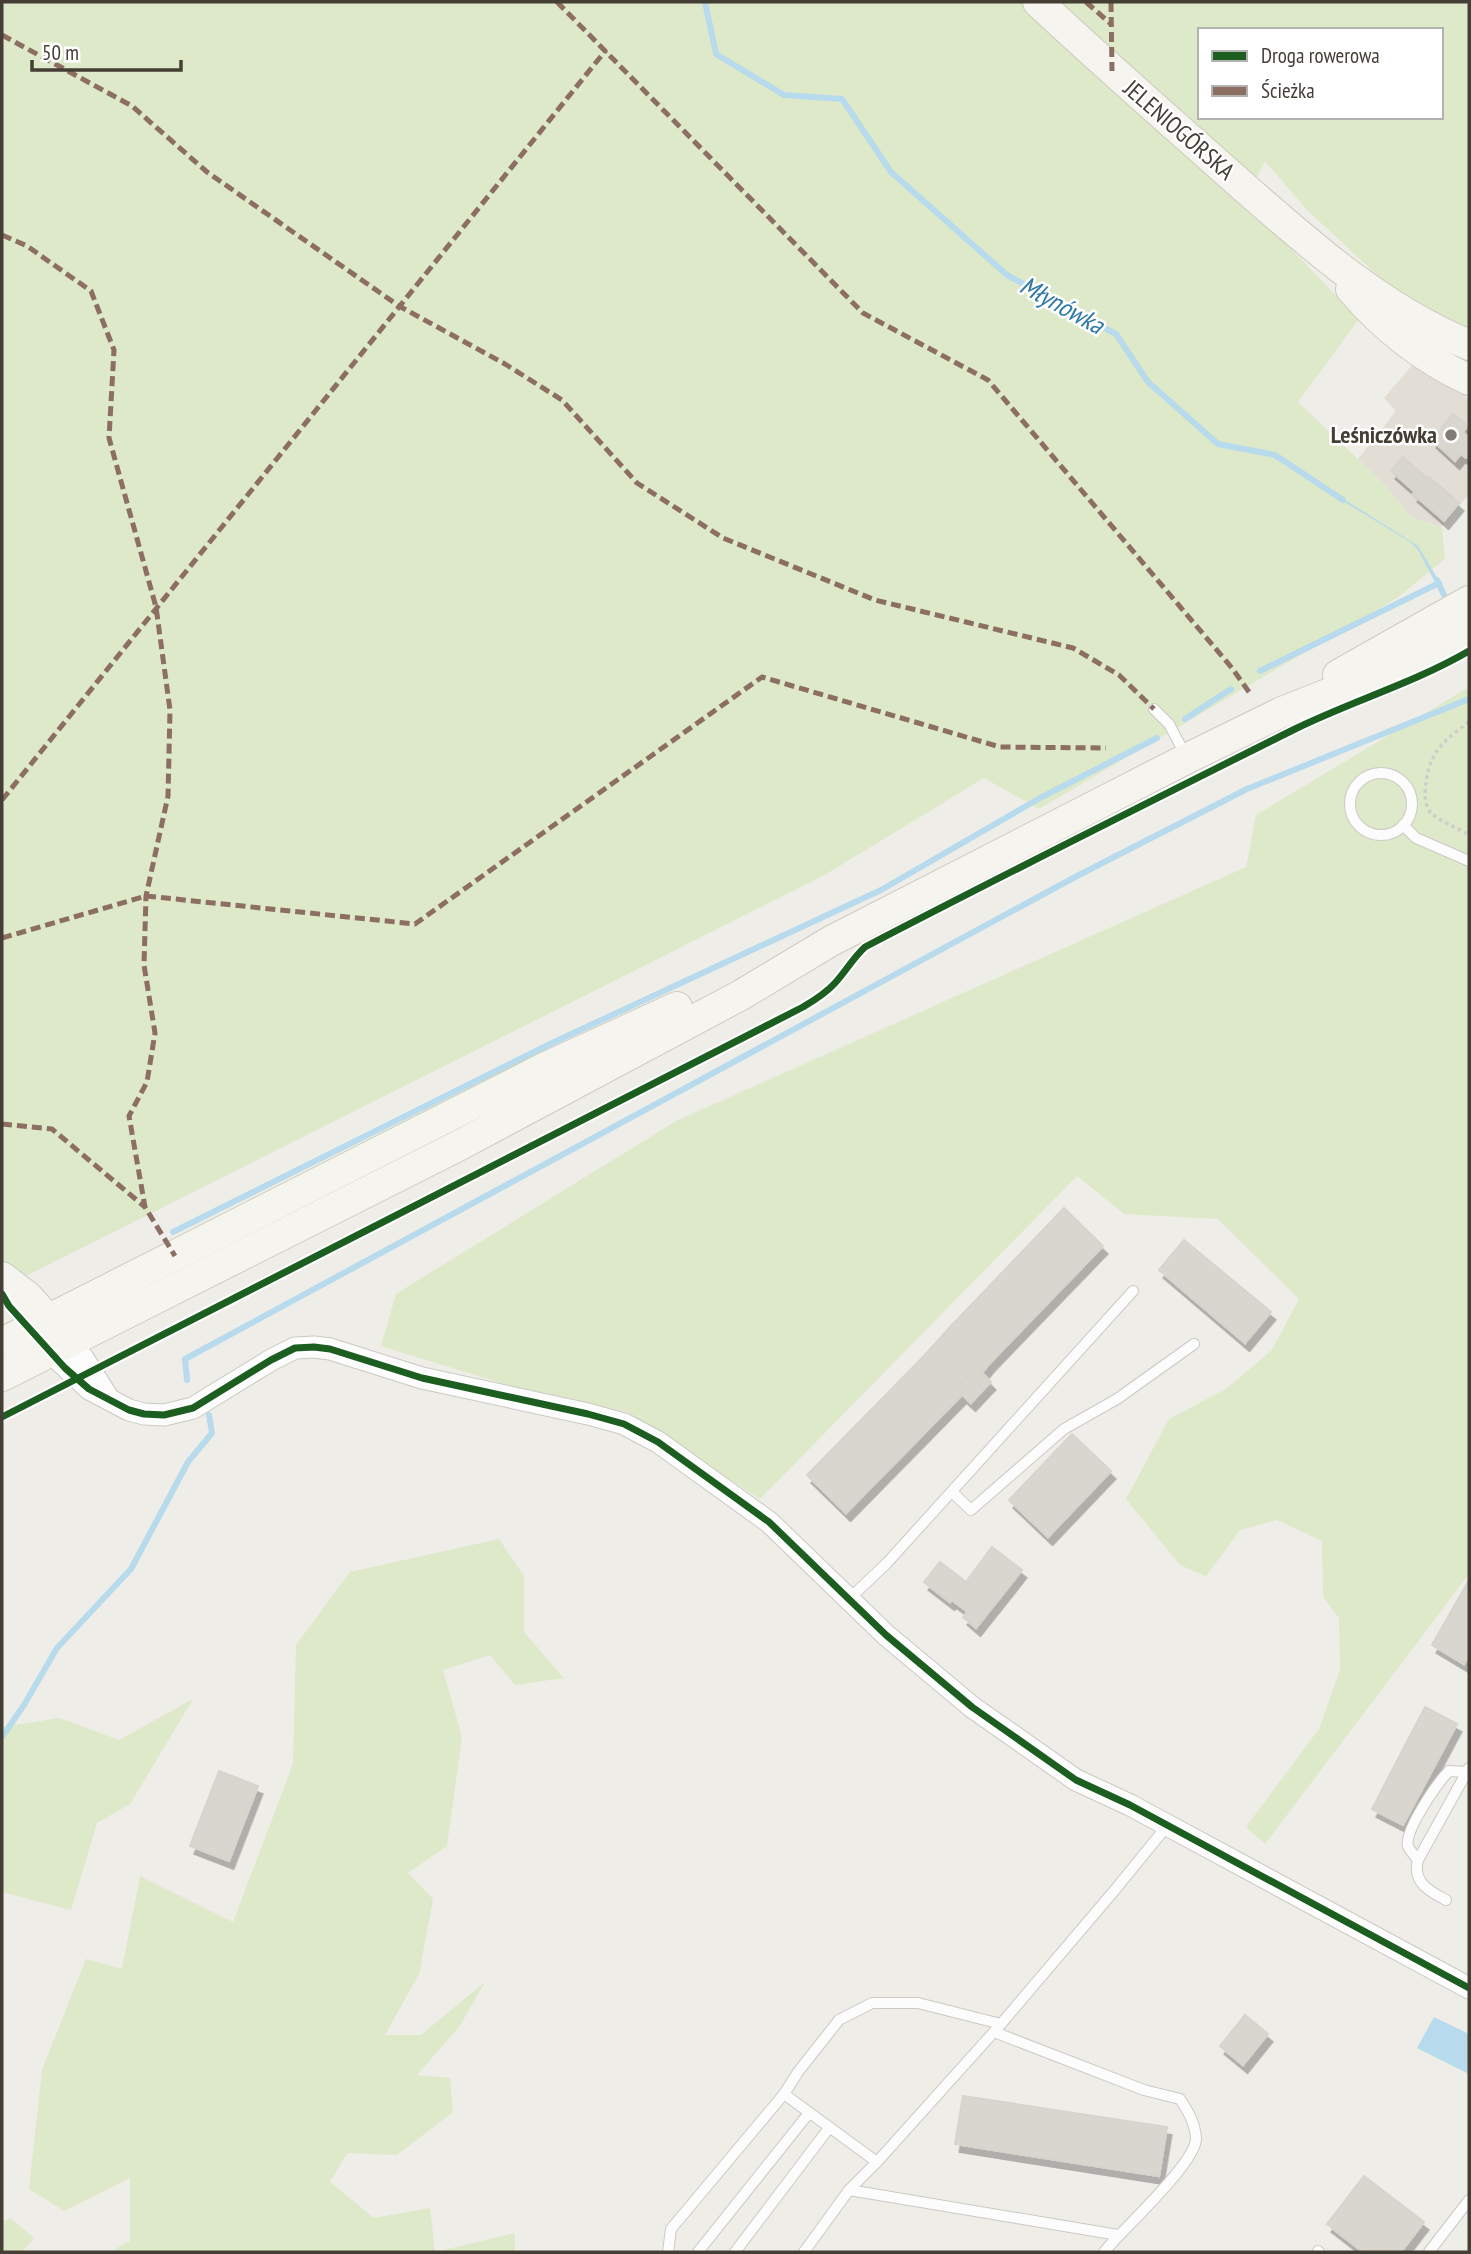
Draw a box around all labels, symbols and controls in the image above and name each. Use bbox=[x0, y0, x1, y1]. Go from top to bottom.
scale bar bbox=[32, 28, 180, 72]
legend bbox=[1198, 28, 1443, 119]
text: 50 m bbox=[42, 39, 79, 66]
text: Droga rowerowa bbox=[1261, 42, 1380, 69]
street label: JELENIOGÓRSKA bbox=[1117, 72, 1242, 187]
text: Ścieżka bbox=[1261, 77, 1315, 104]
water label: Młynówka bbox=[1015, 268, 1111, 342]
place label: Leśniczówka bbox=[1331, 419, 1437, 450]
marker: Leśniczówka bbox=[1443, 427, 1459, 443]

